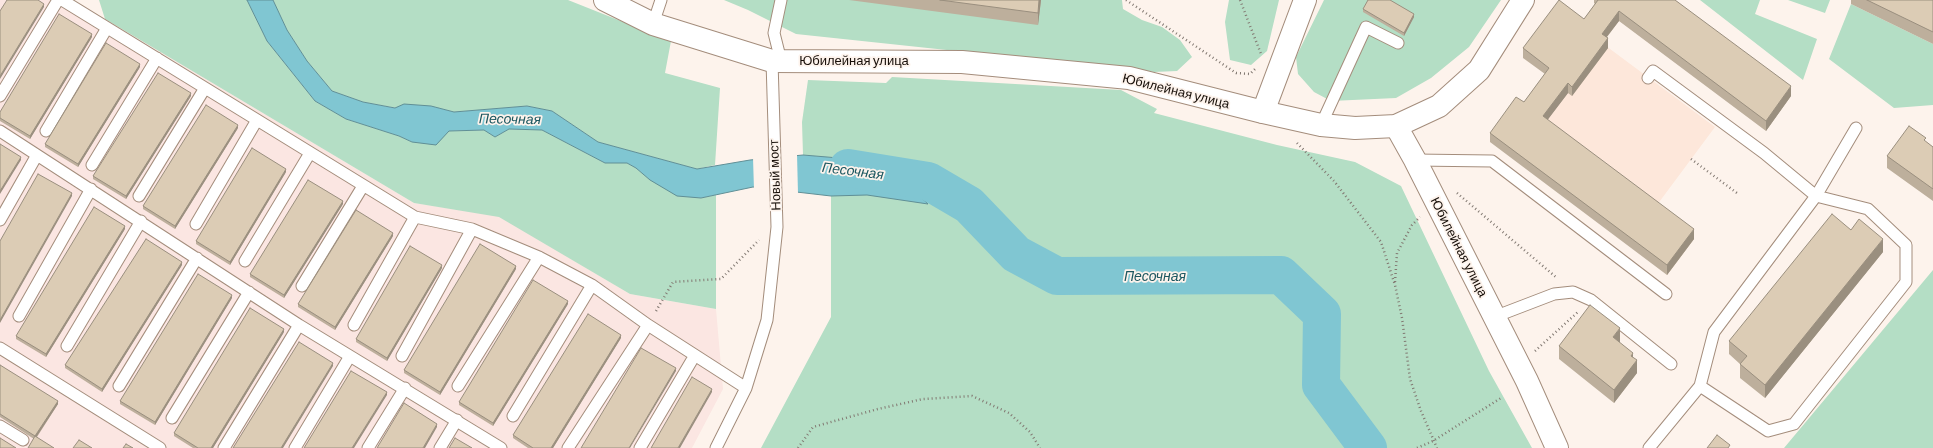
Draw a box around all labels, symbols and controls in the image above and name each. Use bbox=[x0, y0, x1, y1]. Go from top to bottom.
street label: Юбилейная улица bbox=[799, 53, 909, 69]
street label: Юбилейная улица bbox=[1121, 70, 1231, 112]
water label: Песочная bbox=[479, 110, 541, 128]
street label: Новый мост bbox=[766, 139, 784, 211]
water label: Песочная bbox=[821, 159, 885, 183]
street label: Юбилейная улица bbox=[1427, 195, 1491, 299]
water label: Песочная bbox=[1124, 268, 1186, 284]

